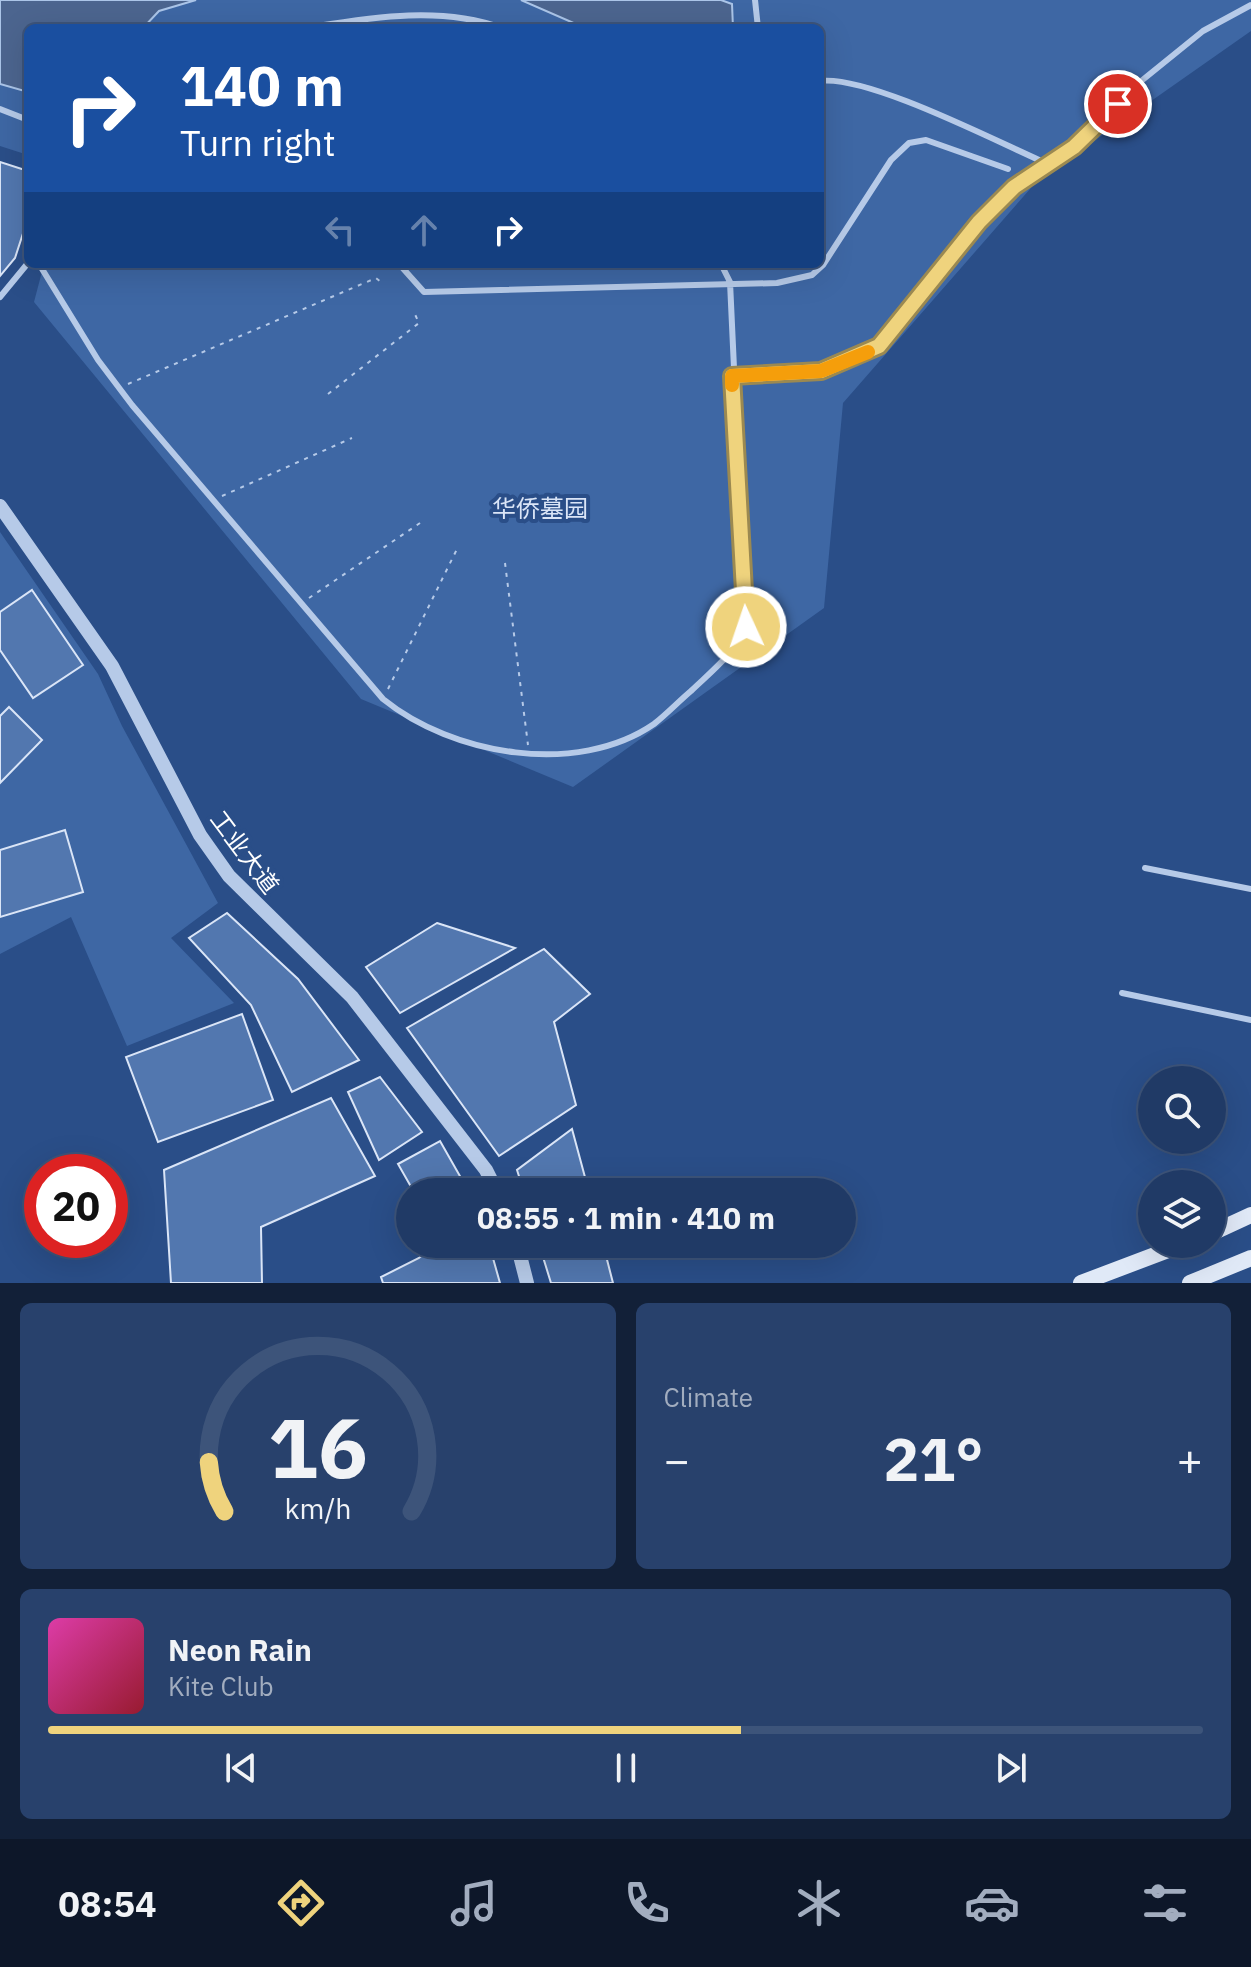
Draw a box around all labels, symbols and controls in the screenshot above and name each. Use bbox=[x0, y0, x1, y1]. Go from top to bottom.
text: 140 m bbox=[180, 49, 344, 121]
icon: right bbox=[48, 56, 152, 160]
pin bbox=[1084, 70, 1152, 138]
icon: arrive bbox=[1096, 82, 1140, 126]
text: Turn right bbox=[180, 119, 336, 166]
icon: left bbox=[318, 208, 362, 252]
icon: ahead bbox=[402, 208, 446, 252]
icon: right bbox=[486, 208, 530, 252]
park label: 华侨墓园 bbox=[492, 492, 588, 524]
position arrow bbox=[704, 585, 788, 669]
street label: 工业大道 bbox=[203, 804, 287, 900]
map controls bbox=[1138, 1066, 1226, 1258]
button: search bbox=[1138, 1066, 1226, 1154]
speed limit sign: 20 bbox=[24, 1154, 128, 1258]
button: layers bbox=[1138, 1170, 1226, 1258]
text: 08:55 · 1 min · 410 m bbox=[477, 1198, 775, 1237]
text: Climate bbox=[664, 1380, 753, 1414]
text: 16 bbox=[268, 1393, 368, 1501]
text: 21° bbox=[883, 1419, 983, 1498]
text: − bbox=[664, 1431, 690, 1488]
text: + bbox=[1177, 1431, 1203, 1488]
text: km/h bbox=[284, 1490, 351, 1527]
text: Neon Rain bbox=[168, 1630, 312, 1669]
text: Kite Club bbox=[168, 1669, 273, 1703]
icon: previous bbox=[219, 1746, 263, 1790]
icon: pause bbox=[604, 1746, 648, 1790]
icon: next bbox=[989, 1746, 1033, 1790]
icon: directions bbox=[273, 1875, 329, 1931]
icon: music bbox=[446, 1875, 502, 1931]
icon: phone bbox=[619, 1875, 675, 1931]
icon: climate bbox=[791, 1875, 847, 1931]
icon: car bbox=[964, 1875, 1020, 1931]
icon: filters bbox=[1137, 1875, 1193, 1931]
text: 08:54 bbox=[58, 1880, 157, 1927]

